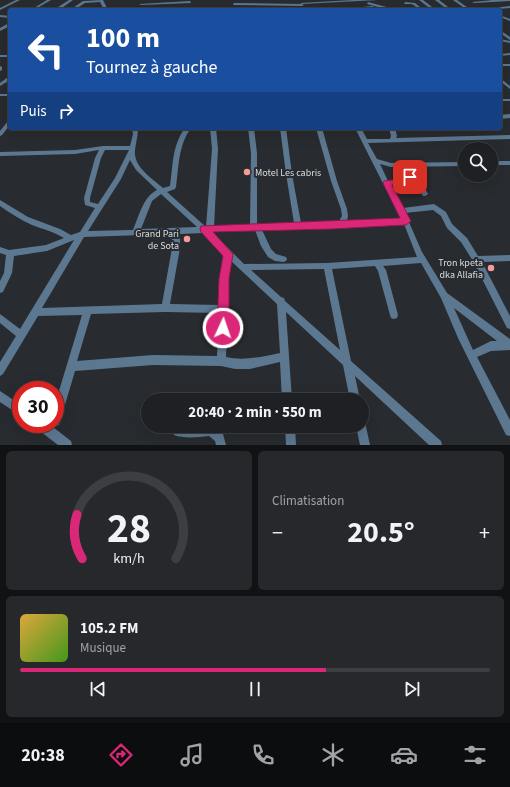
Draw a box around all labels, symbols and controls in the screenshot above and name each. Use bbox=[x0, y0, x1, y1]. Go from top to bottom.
text: 100 m bbox=[86, 18, 160, 58]
icon: left bbox=[20, 24, 72, 76]
text: Tournez à gauche bbox=[86, 55, 218, 80]
icon: right bbox=[55, 100, 77, 122]
text: Puis bbox=[20, 101, 47, 122]
map controls bbox=[458, 142, 498, 182]
button: search bbox=[458, 142, 498, 182]
pin bbox=[393, 160, 427, 194]
place label: Motel Les cabris bbox=[255, 166, 321, 180]
icon: arrive bbox=[399, 166, 421, 188]
marker: Motel Les cabris bbox=[242, 167, 252, 177]
place label: Grand Pari de Sota bbox=[135, 227, 179, 253]
marker: Grand Pari de Sota bbox=[182, 234, 192, 244]
place label: Tron kpeta dka Allafia bbox=[438, 256, 483, 282]
marker: Tron kpeta dka Allafia bbox=[486, 263, 496, 273]
position arrow bbox=[202, 307, 244, 349]
speed limit sign: 30 bbox=[12, 381, 64, 433]
text: 20:40 · 2 min · 550 m bbox=[188, 402, 322, 423]
text: Climatisation bbox=[272, 492, 344, 510]
text: 28 bbox=[107, 498, 151, 558]
text: 20.5° bbox=[347, 511, 415, 554]
text: − bbox=[272, 517, 283, 549]
text: + bbox=[479, 517, 490, 549]
text: km/h bbox=[113, 547, 145, 568]
text: 105.2 FM bbox=[80, 618, 138, 639]
text: Musique bbox=[80, 639, 126, 657]
icon: previous bbox=[87, 678, 109, 700]
icon: pause bbox=[244, 678, 266, 700]
icon: next bbox=[401, 678, 423, 700]
icon: directions bbox=[107, 741, 135, 769]
icon: music bbox=[178, 741, 206, 769]
icon: phone bbox=[249, 741, 277, 769]
icon: climate bbox=[319, 741, 347, 769]
icon: car bbox=[390, 741, 418, 769]
icon: filters bbox=[461, 741, 489, 769]
text: 20:38 bbox=[21, 743, 65, 768]

